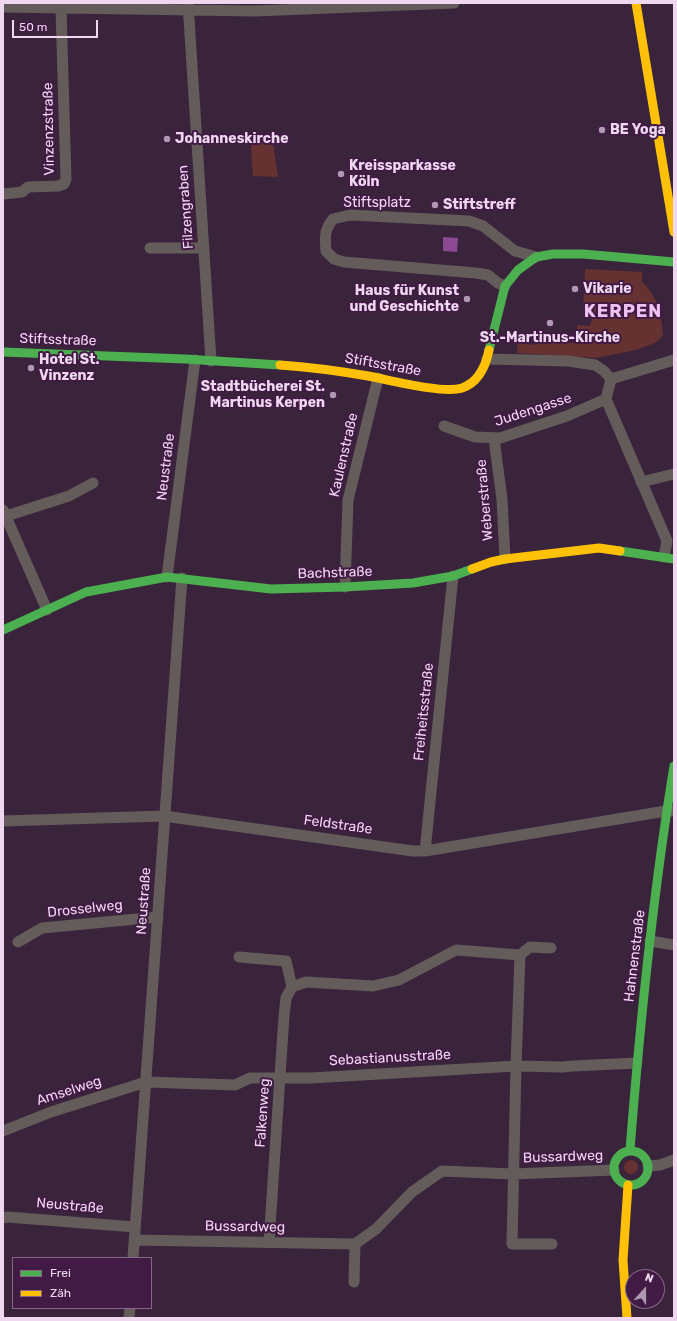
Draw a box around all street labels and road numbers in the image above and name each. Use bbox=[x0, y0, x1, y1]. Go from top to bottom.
street label: Vinzenzstraße bbox=[40, 82, 58, 176]
street label: Filzengraben bbox=[175, 164, 197, 250]
street label: Stiftsplatz bbox=[343, 195, 411, 211]
street label: Stiftsstraße bbox=[19, 330, 97, 350]
street label: Stiftsstraße bbox=[344, 350, 422, 380]
street label: Judengasse bbox=[492, 390, 574, 430]
street label: Kaulenstraße bbox=[326, 411, 362, 499]
street label: Neustraße bbox=[154, 432, 178, 502]
street label: Weberstraße bbox=[473, 458, 497, 542]
street label: Bachstraße bbox=[297, 563, 373, 583]
street label: Freiheitsstraße bbox=[411, 662, 437, 762]
street label: Feldstraße bbox=[303, 812, 373, 838]
street label: Neustraße bbox=[133, 867, 155, 935]
street label: Drosselweg bbox=[47, 897, 123, 921]
street label: Hahnenstraße bbox=[621, 909, 649, 1003]
street label: Sebastianusstraße bbox=[329, 1046, 451, 1070]
street label: Amselweg bbox=[34, 1073, 104, 1109]
street label: Falkenweg bbox=[252, 1078, 274, 1148]
street label: Bussardweg bbox=[522, 1147, 604, 1167]
street label: Neustraße bbox=[36, 1195, 104, 1217]
street label: Bussardweg bbox=[205, 1218, 285, 1236]

